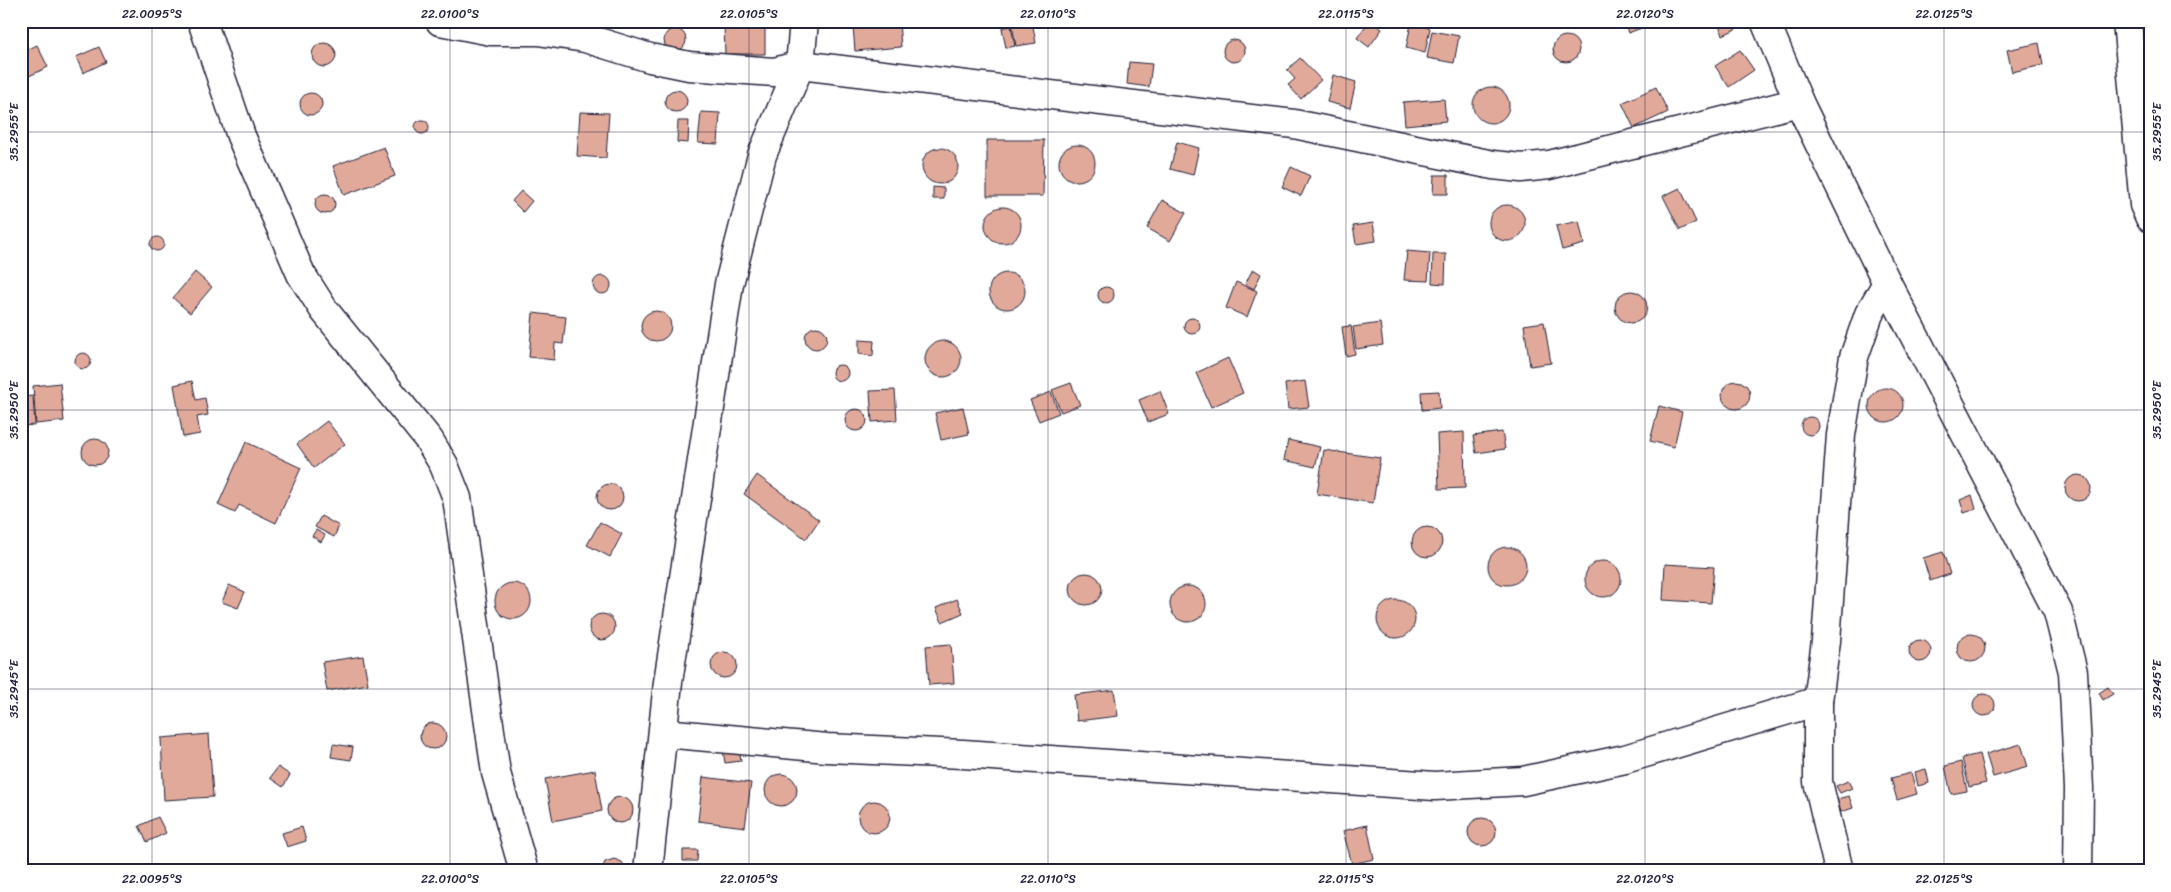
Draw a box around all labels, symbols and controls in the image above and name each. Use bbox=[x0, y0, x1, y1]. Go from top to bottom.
text: 22.0095°S bbox=[122, 3, 182, 25]
text: 22.0100°S bbox=[421, 3, 479, 25]
text: 22.0105°S bbox=[720, 3, 778, 25]
text: 22.0110°S bbox=[1020, 3, 1076, 25]
text: 22.0115°S bbox=[1318, 3, 1374, 25]
text: 22.0120°S bbox=[1616, 3, 1674, 25]
text: 22.0125°S bbox=[1915, 3, 1973, 25]
text: 35.2955°E bbox=[3, 102, 25, 161]
text: 35.2955°E bbox=[2146, 102, 2168, 161]
text: 35.2950°E bbox=[3, 379, 25, 439]
text: 35.2950°E bbox=[2146, 379, 2168, 439]
text: 35.2945°E bbox=[3, 658, 25, 718]
text: 35.2945°E bbox=[2146, 658, 2168, 718]
text: 22.0095°S bbox=[122, 868, 182, 890]
text: 22.0100°S bbox=[421, 868, 479, 890]
text: 22.0105°S bbox=[720, 868, 778, 890]
text: 22.0110°S bbox=[1020, 868, 1076, 890]
text: 22.0115°S bbox=[1318, 868, 1374, 890]
text: 22.0120°S bbox=[1616, 868, 1674, 890]
text: 22.0125°S bbox=[1915, 868, 1973, 890]

